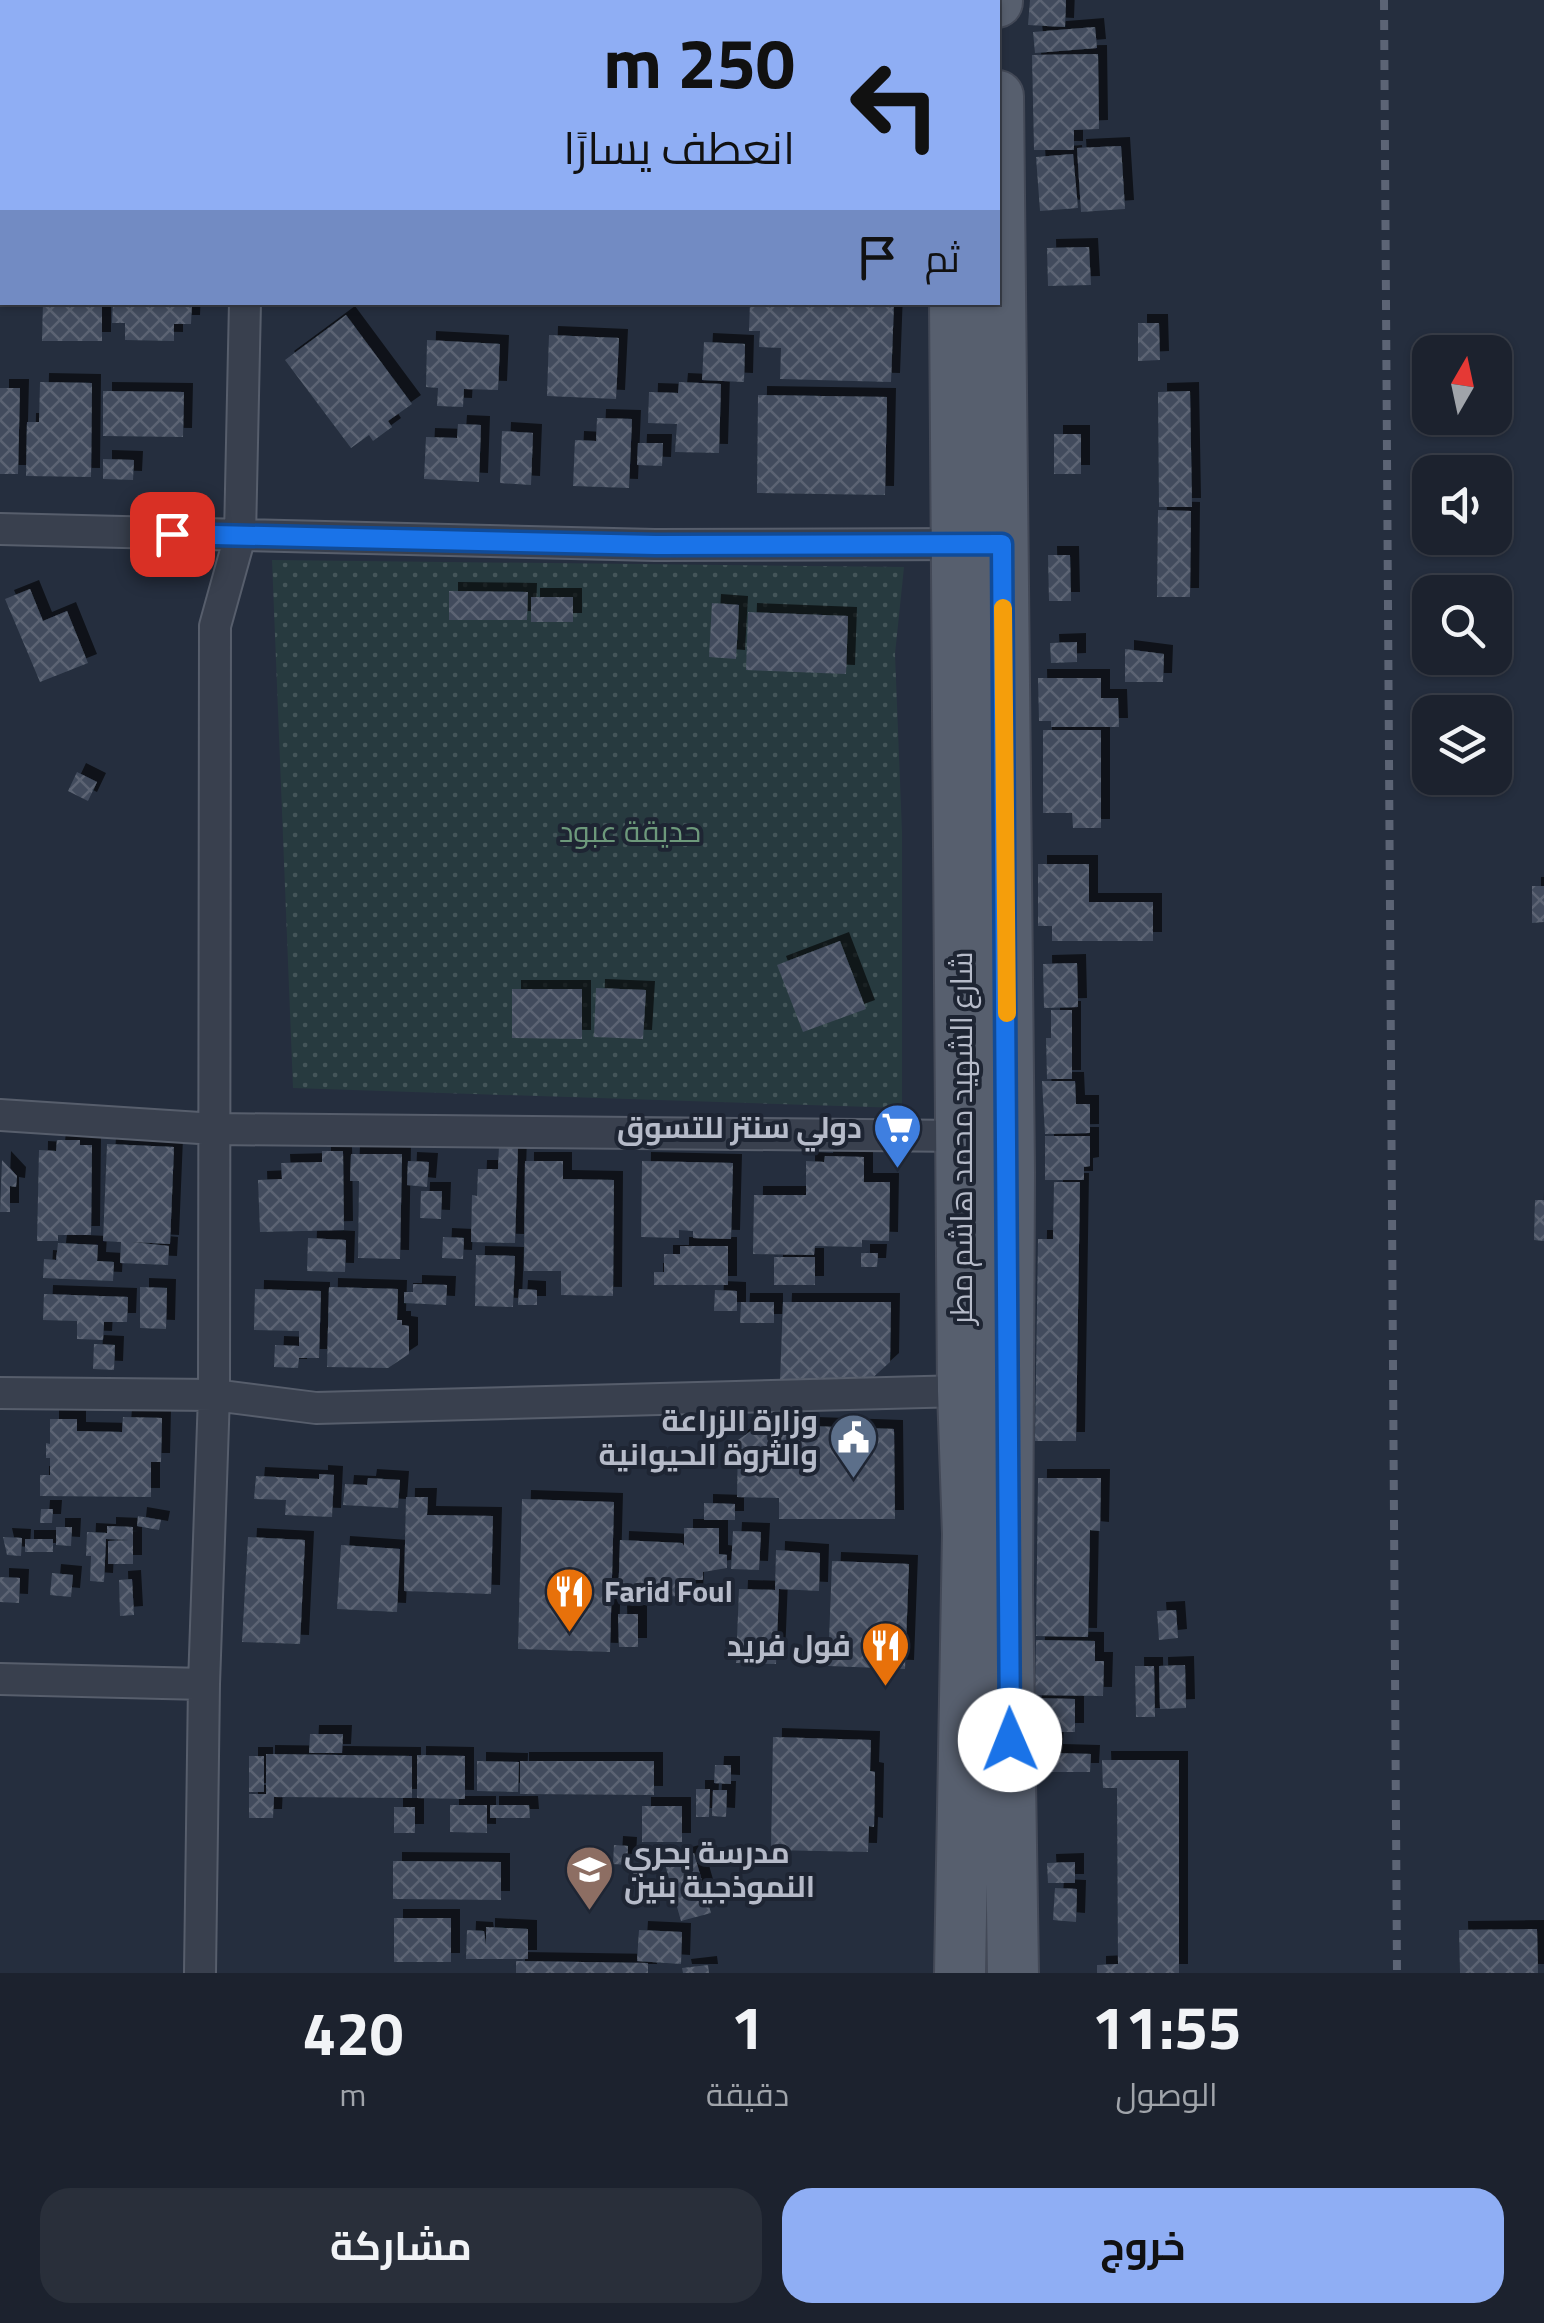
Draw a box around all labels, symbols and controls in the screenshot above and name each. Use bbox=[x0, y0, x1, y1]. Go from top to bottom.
text: 250 m bbox=[603, 9, 795, 115]
icon: left bbox=[830, 40, 960, 170]
text: انعطف يسارًا bbox=[563, 113, 795, 181]
text: ثم bbox=[925, 229, 960, 287]
icon: arrive bbox=[850, 230, 905, 285]
north arrow bbox=[1412, 335, 1512, 435]
map controls bbox=[1412, 335, 1512, 795]
button: sound bbox=[1412, 455, 1512, 555]
pin bbox=[130, 492, 215, 577]
icon: arrive bbox=[145, 507, 200, 562]
button: search bbox=[1412, 575, 1512, 675]
button: layers bbox=[1412, 695, 1512, 795]
park label: حديقة عبود bbox=[559, 808, 701, 854]
street label: شارع الشهيد محمد هاشم مطر bbox=[938, 952, 984, 1327]
supermarket icon: دولي سنتر للتسوق bbox=[871, 1102, 923, 1170]
place label: دولي سنتر للتسوق bbox=[617, 1104, 862, 1152]
place label: وزارة الزراعة والثروة الحيوانية bbox=[598, 1397, 818, 1477]
public building icon: وزارة الزراعة والثروة الحيوانية bbox=[827, 1412, 879, 1480]
restaurant icon: Farid Foul bbox=[543, 1566, 595, 1634]
place label: Farid Foul bbox=[604, 1568, 733, 1614]
restaurant icon: فول فريد bbox=[860, 1620, 912, 1688]
place label: فول فريد bbox=[727, 1622, 851, 1668]
position arrow bbox=[958, 1688, 1062, 1792]
place label: مدرسة بحري النموذجية بنين bbox=[624, 1829, 815, 1909]
school or university icon: مدرسة بحري النموذجية بنين bbox=[563, 1844, 615, 1912]
text: 1 bbox=[731, 1981, 764, 2072]
text: 11:55 bbox=[1092, 1981, 1241, 2072]
text: 420 bbox=[303, 1987, 403, 2078]
text: m bbox=[340, 2070, 366, 2118]
text: دقيقة bbox=[706, 2070, 789, 2118]
text: الوصول bbox=[1116, 2070, 1218, 2118]
button: مشاركة bbox=[40, 2188, 762, 2303]
button: خروج bbox=[782, 2188, 1504, 2303]

